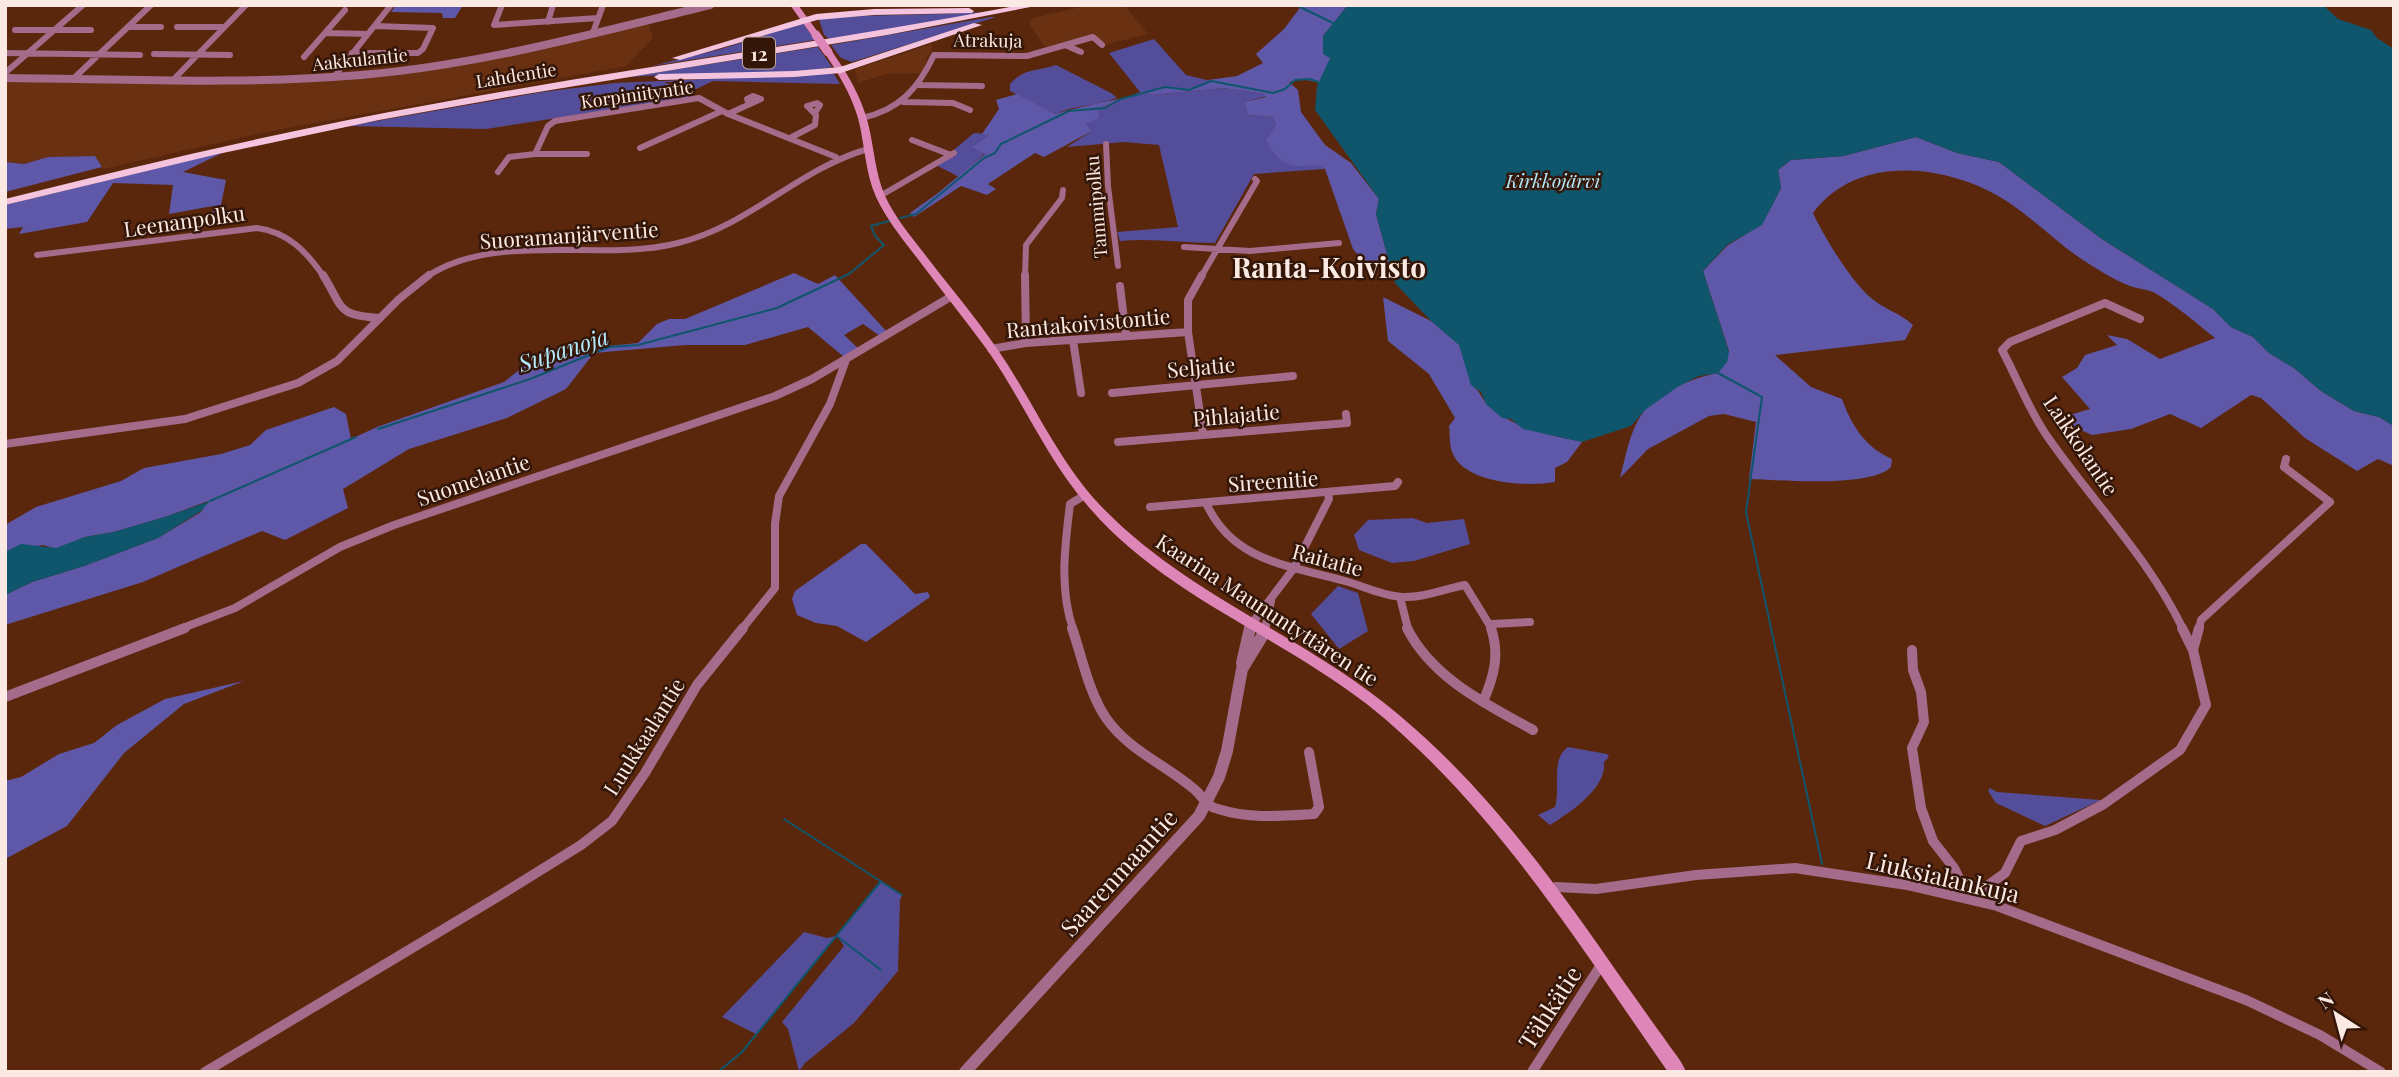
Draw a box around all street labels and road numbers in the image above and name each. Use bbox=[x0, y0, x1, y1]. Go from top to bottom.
street label: Atrakuja bbox=[952, 27, 1023, 53]
road number: 12 bbox=[743, 38, 775, 68]
street label: Aakkulantie bbox=[310, 42, 409, 76]
street label: Lahdentie bbox=[474, 57, 558, 93]
street label: Korpiniityntie bbox=[579, 74, 695, 114]
street label: Tammipolku bbox=[1080, 154, 1112, 259]
street label: Leenanpolku bbox=[121, 198, 247, 242]
street label: Suoramanjärventie bbox=[479, 214, 659, 254]
street label: Rantakoivistontie bbox=[1005, 301, 1171, 343]
street label: Seljatie bbox=[1166, 349, 1236, 383]
street label: Laikkolantie bbox=[2038, 389, 2126, 501]
street label: Pihlajatie bbox=[1191, 396, 1281, 432]
street label: Suomelantie bbox=[413, 447, 533, 511]
street label: Sireenitie bbox=[1227, 463, 1319, 497]
street label: Kaarina Maununtyttären tie bbox=[1151, 526, 1385, 692]
street label: Raitatie bbox=[1289, 536, 1367, 582]
street label: Luukkaalantie bbox=[596, 672, 690, 800]
street label: Saarenmaantie bbox=[1052, 802, 1184, 942]
street label: Liuksialankuja bbox=[1863, 843, 2023, 909]
street label: Tähkätie bbox=[1510, 959, 1588, 1055]

